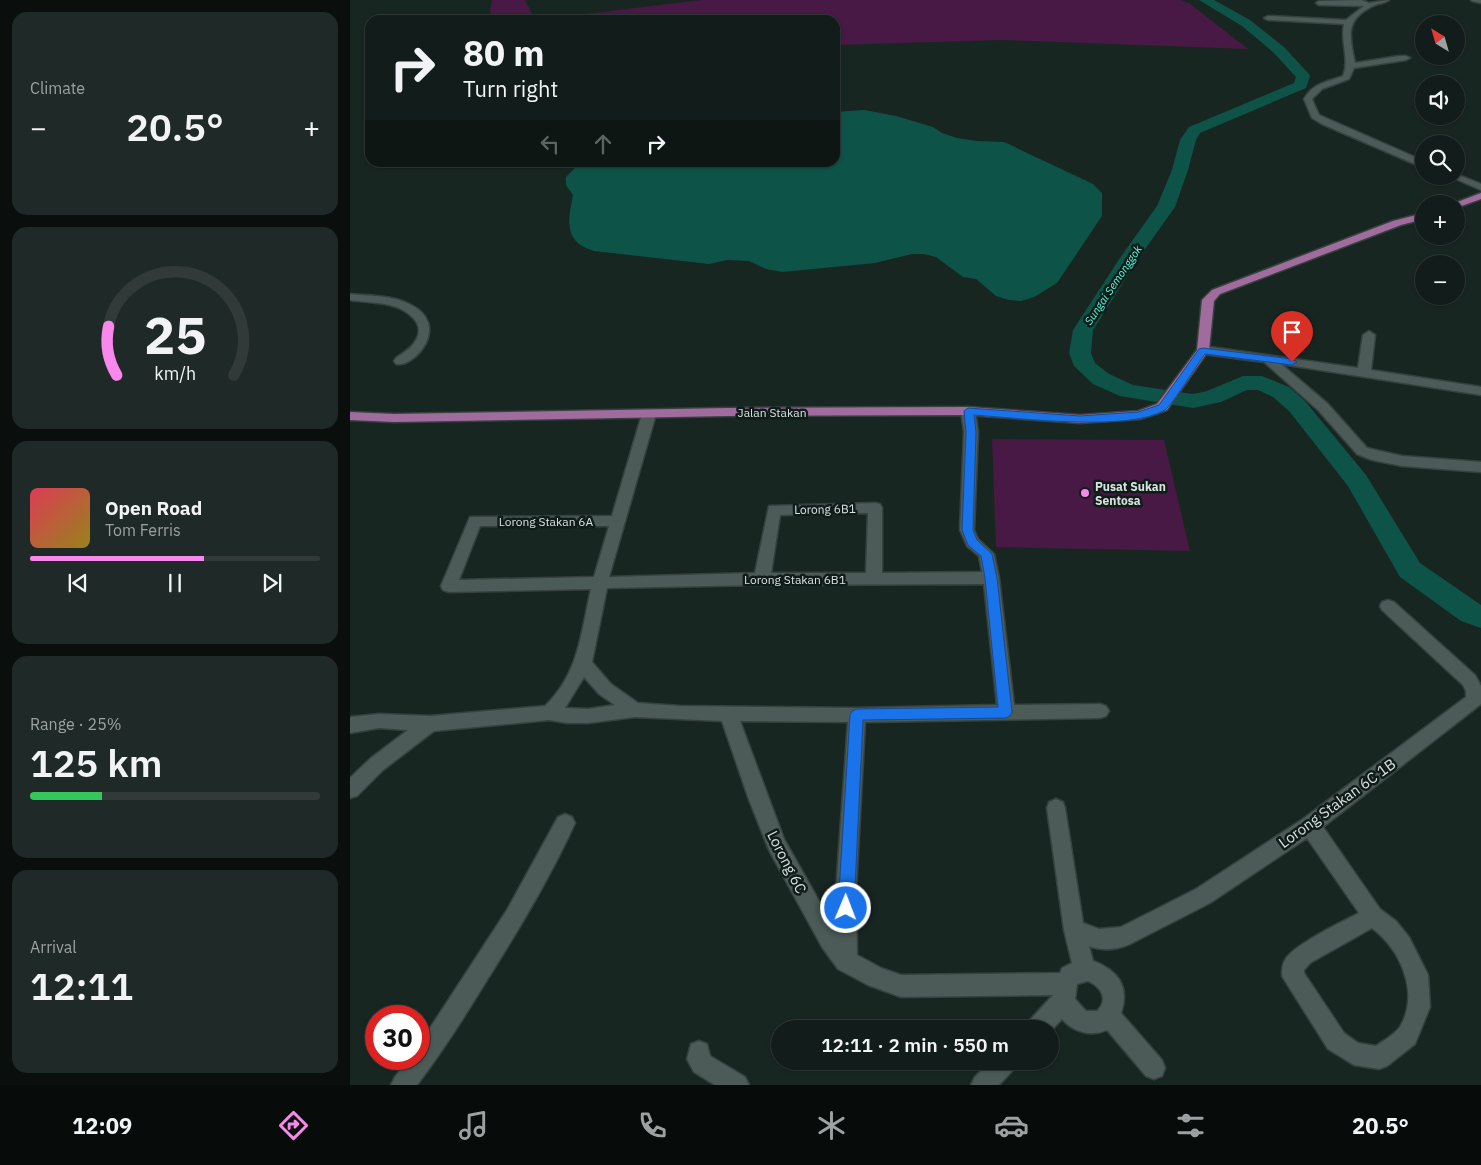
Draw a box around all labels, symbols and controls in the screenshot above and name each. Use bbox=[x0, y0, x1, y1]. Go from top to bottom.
north arrow bbox=[1415, 15, 1465, 65]
map controls bbox=[1415, 15, 1465, 305]
text: 80 m bbox=[463, 30, 545, 76]
icon: right bbox=[380, 35, 445, 100]
text: Turn right bbox=[463, 74, 558, 103]
button: sound bbox=[1415, 75, 1465, 125]
text: Climate bbox=[30, 78, 85, 98]
text: 20.5° bbox=[126, 102, 224, 151]
text: − bbox=[30, 109, 47, 146]
text: + bbox=[303, 109, 320, 146]
icon: left bbox=[536, 130, 564, 158]
icon: ahead bbox=[589, 130, 617, 158]
icon: right bbox=[642, 130, 670, 158]
button: search bbox=[1415, 135, 1465, 185]
button: + bbox=[1415, 195, 1465, 245]
water label: Sungai Semonggok bbox=[1081, 242, 1145, 327]
button: − bbox=[1415, 255, 1465, 305]
text: 25 bbox=[144, 301, 206, 368]
pin bbox=[1271, 311, 1313, 362]
icon: arrive bbox=[1278, 318, 1306, 346]
text: km/h bbox=[154, 362, 196, 385]
street label: Jalan Stakan bbox=[738, 405, 806, 420]
place label: Pusat Sukan Sentosa bbox=[1095, 479, 1166, 508]
marker: Pusat Sukan Sentosa bbox=[1079, 487, 1091, 499]
text: Open Road bbox=[105, 496, 202, 520]
street label: Lorong 6B1 bbox=[794, 501, 856, 517]
street label: Lorong Stakan 6A bbox=[499, 514, 594, 529]
text: Tom Ferris bbox=[105, 520, 181, 540]
icon: previous bbox=[64, 569, 92, 597]
icon: pause bbox=[161, 569, 189, 597]
icon: next bbox=[258, 569, 286, 597]
street label: Lorong Stakan 6B1 bbox=[744, 572, 846, 587]
text: Range · 25% bbox=[30, 714, 122, 734]
text: 125 km bbox=[30, 738, 162, 787]
street label: Lorong Stakan 6C 1B bbox=[1275, 754, 1399, 852]
street label: Lorong 6C bbox=[763, 827, 811, 897]
position arrow bbox=[819, 881, 871, 933]
text: Arrival bbox=[30, 937, 77, 957]
text: 12:11 bbox=[30, 961, 133, 1010]
speed limit sign: 30 bbox=[365, 1005, 430, 1070]
text: 12:11 · 2 min · 550 m bbox=[821, 1033, 1009, 1057]
icon: directions bbox=[276, 1108, 311, 1143]
icon: music bbox=[456, 1108, 491, 1143]
icon: phone bbox=[635, 1108, 670, 1143]
icon: climate bbox=[814, 1108, 849, 1143]
icon: car bbox=[994, 1108, 1029, 1143]
icon: filters bbox=[1173, 1108, 1208, 1143]
text: 12:09 bbox=[72, 1111, 132, 1140]
text: 20.5° bbox=[1352, 1111, 1409, 1140]

